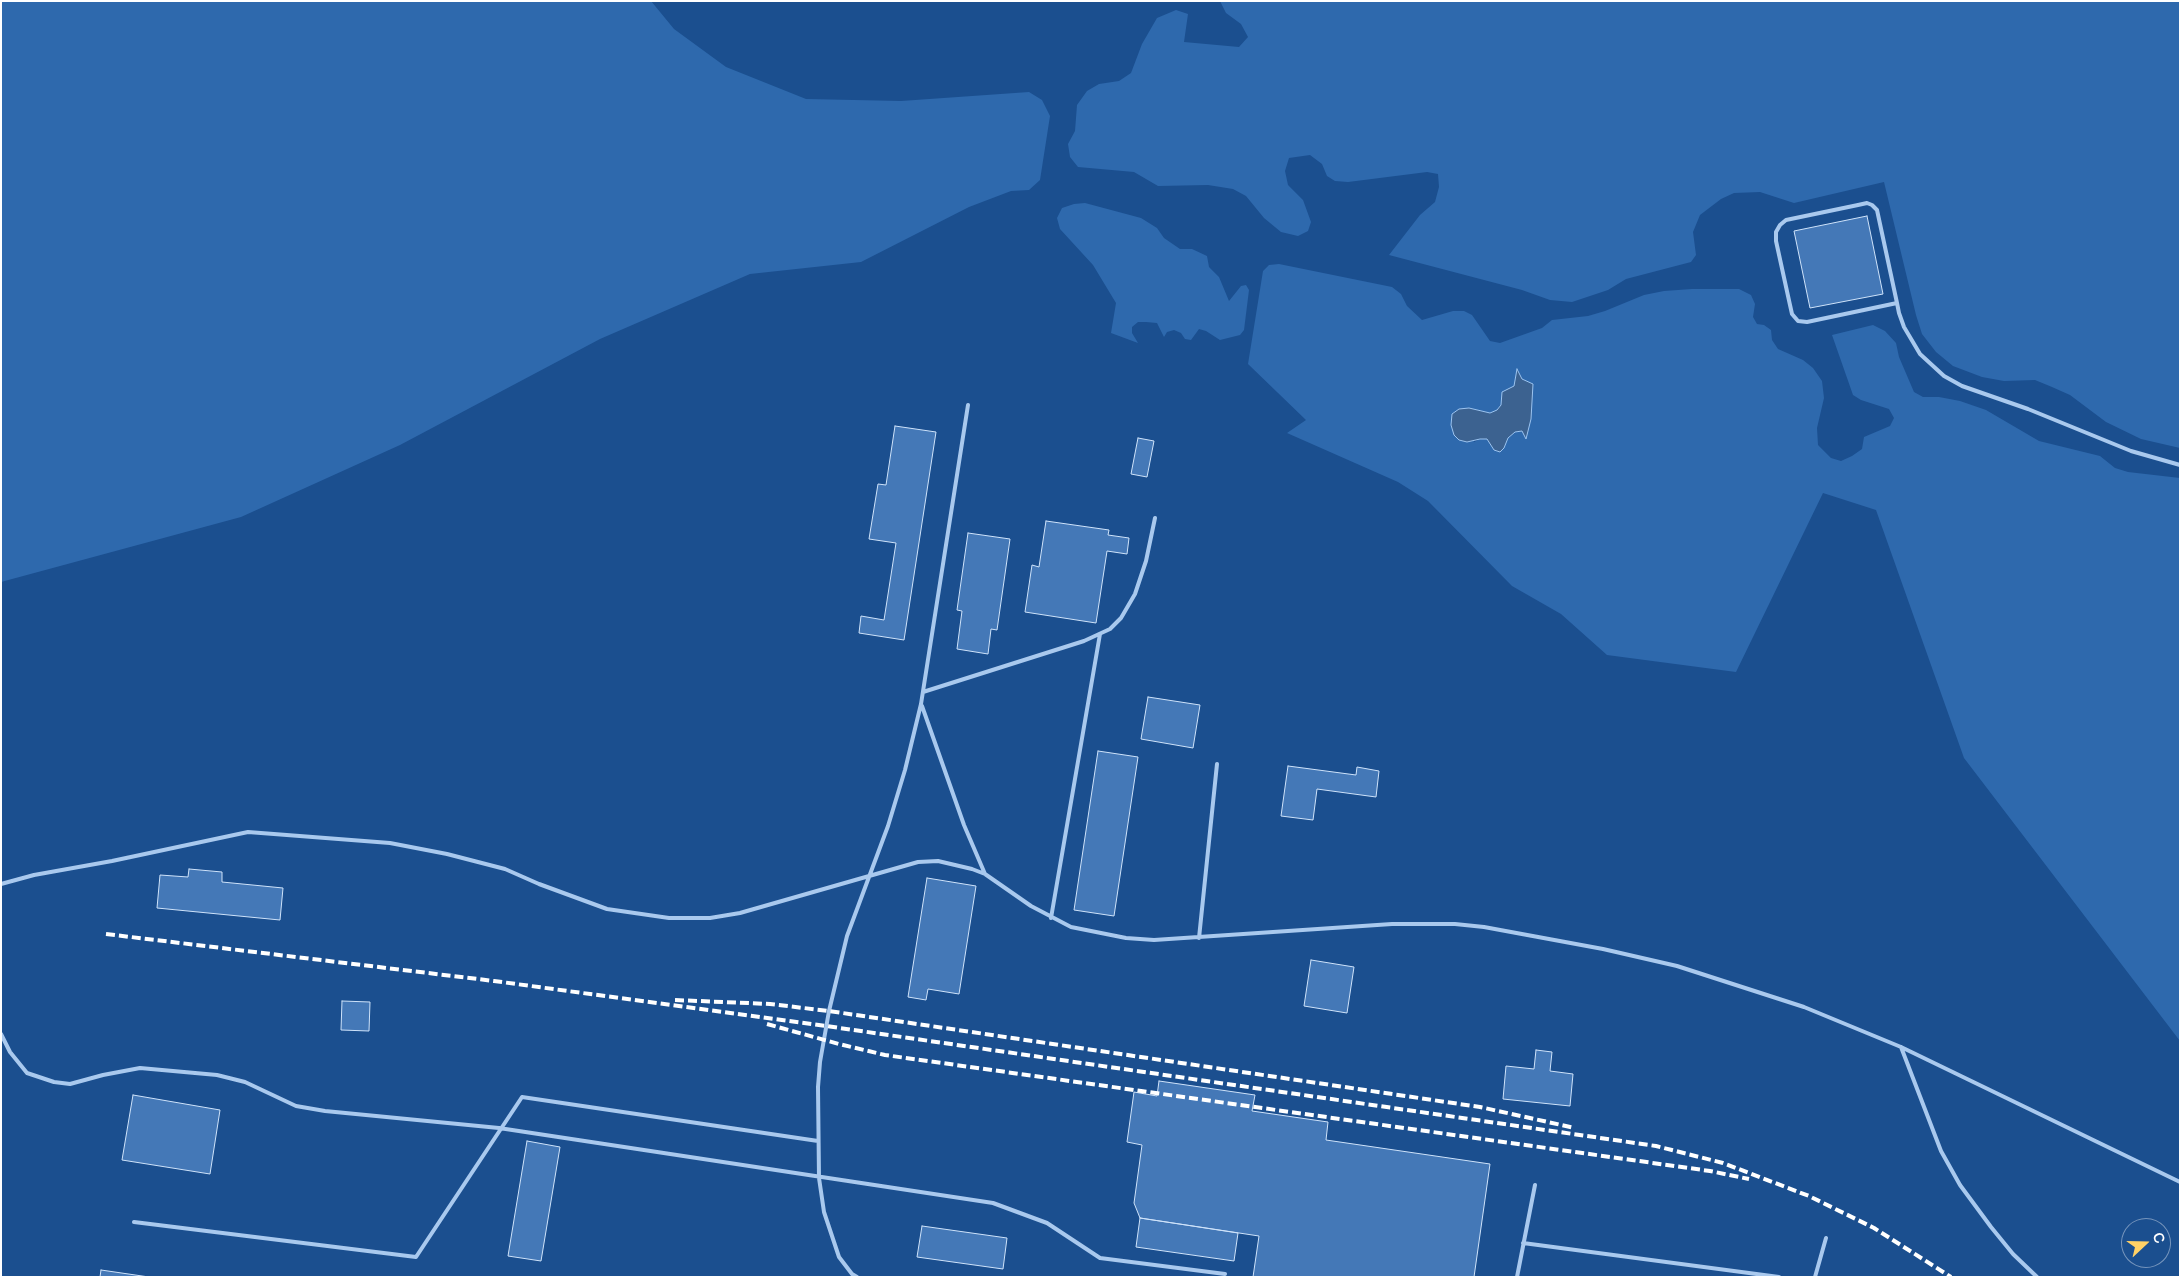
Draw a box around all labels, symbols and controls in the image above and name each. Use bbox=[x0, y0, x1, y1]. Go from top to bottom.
north arrow bbox=[2121, 1218, 2171, 1268]
text: С bbox=[2149, 1230, 2170, 1246]

